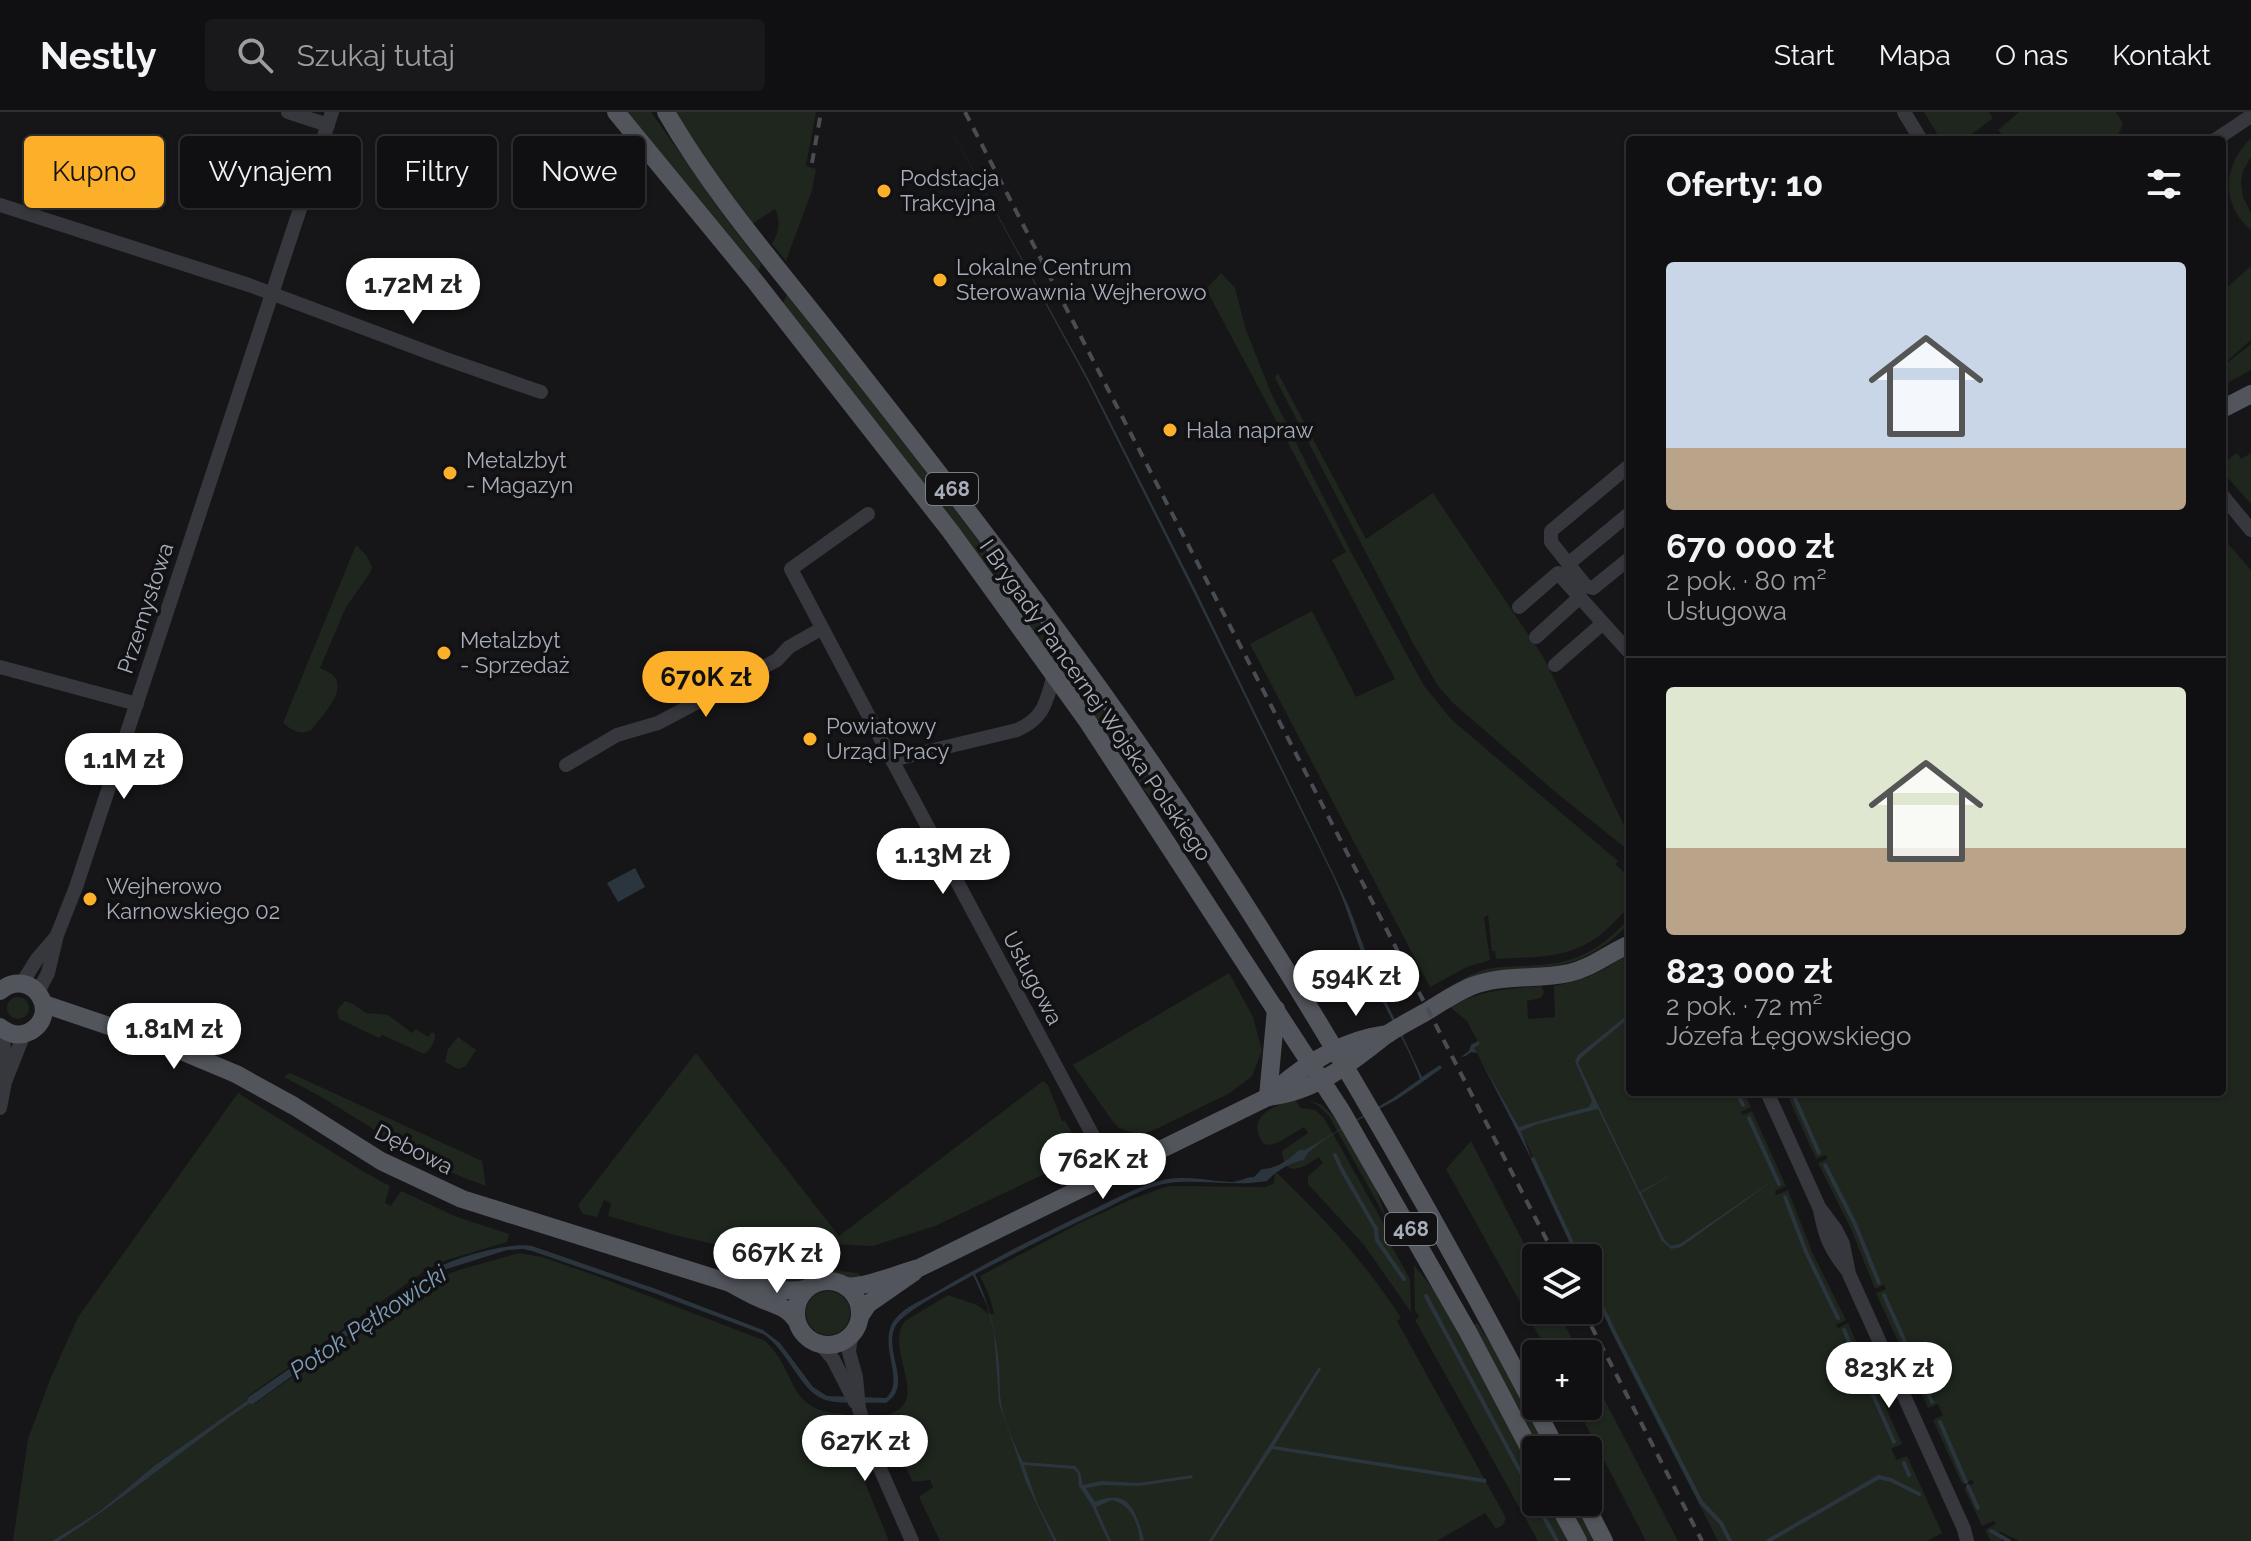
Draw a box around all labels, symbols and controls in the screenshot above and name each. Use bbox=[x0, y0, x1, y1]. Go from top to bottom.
search box bbox=[205, 19, 765, 91]
text: Nestly bbox=[40, 33, 157, 78]
icon: search bbox=[233, 33, 277, 77]
text: Szukaj tutaj bbox=[297, 38, 455, 73]
text: Start bbox=[1774, 39, 1835, 72]
text: Mapa bbox=[1879, 39, 1951, 72]
text: O nas bbox=[1995, 39, 2068, 72]
text: Kontakt bbox=[2112, 39, 2211, 72]
chip: Kupno bbox=[24, 136, 164, 208]
chip: Wynajem bbox=[180, 136, 361, 208]
chip: Filtry bbox=[377, 136, 497, 208]
chip: Nowe bbox=[513, 136, 645, 208]
icon: filters bbox=[2142, 162, 2186, 206]
text: Oferty: 10 bbox=[1666, 164, 1824, 204]
place label: Podstacja Trakcyjna bbox=[900, 165, 999, 216]
marker: Podstacja Trakcyjna bbox=[875, 182, 893, 200]
place label: Lokalne Centrum Sterowawnia Wejherowo bbox=[956, 254, 1207, 305]
pin: 1.72M zł bbox=[330, 258, 496, 326]
text: 1.72M zł bbox=[364, 269, 462, 299]
marker: Lokalne Centrum Sterowawnia Wejherowo bbox=[931, 271, 949, 289]
icon: home bbox=[1854, 314, 1998, 458]
place label: Hala napraw bbox=[1186, 417, 1313, 443]
marker: Hala napraw bbox=[1161, 421, 1179, 439]
place label: Metalzbyt - Magazyn bbox=[466, 447, 573, 498]
marker: Metalzbyt - Magazyn bbox=[441, 464, 459, 482]
road number: 468 bbox=[926, 473, 978, 505]
text: 670 000 zł bbox=[1666, 526, 1834, 566]
street label: I Brygady Pancernej Wojska Polskiego bbox=[975, 534, 1217, 866]
street label: Przemysłowa bbox=[112, 539, 178, 677]
text: 2 pok. · 80 m² bbox=[1666, 566, 1827, 596]
text: Usługowa bbox=[1666, 596, 1787, 626]
place label: Metalzbyt - Sprzedaż bbox=[460, 627, 570, 678]
marker: Metalzbyt - Sprzedaż bbox=[435, 644, 453, 662]
pin: 670K zł bbox=[632, 651, 780, 719]
text: 670K zł bbox=[660, 662, 752, 692]
place label: Powiatowy Urząd Pracy bbox=[826, 713, 950, 764]
marker: Powiatowy Urząd Pracy bbox=[801, 730, 819, 748]
pin: 1.1M zł bbox=[50, 733, 198, 801]
icon: home bbox=[1854, 739, 1998, 883]
text: 1.1M zł bbox=[83, 744, 165, 774]
pin: 1.13M zł bbox=[860, 828, 1026, 896]
text: 1.13M zł bbox=[895, 839, 991, 869]
place label: Wejherowo Karnowskiego 02 bbox=[106, 873, 280, 924]
marker: Wejherowo Karnowskiego 02 bbox=[81, 890, 99, 908]
street label: Usługowa bbox=[998, 927, 1068, 1029]
pin: 594K zł bbox=[1282, 950, 1430, 1018]
text: 823 000 zł bbox=[1666, 951, 1832, 991]
text: 594K zł bbox=[1311, 961, 1401, 991]
text: 2 pok. · 72 m² bbox=[1666, 991, 1823, 1021]
pin: 1.81M zł bbox=[91, 1003, 257, 1071]
text: 1.81M zł bbox=[125, 1014, 223, 1044]
text: Józefa Łęgowskiego bbox=[1666, 1021, 1911, 1051]
street label: Dębowa bbox=[370, 1118, 458, 1180]
pin: 762K zł bbox=[1029, 1133, 1177, 1201]
text: 762K zł bbox=[1058, 1144, 1148, 1174]
road number: 468 bbox=[1385, 1213, 1437, 1245]
pin: 667K zł bbox=[703, 1227, 851, 1295]
text: 667K zł bbox=[731, 1238, 823, 1268]
map controls bbox=[1522, 1244, 1602, 1516]
button: layers bbox=[1522, 1244, 1602, 1324]
water label: Potok Pętkowicki bbox=[284, 1258, 452, 1385]
button: + bbox=[1522, 1340, 1602, 1420]
pin: 823K zł bbox=[1815, 1342, 1963, 1410]
text: 823K zł bbox=[1844, 1353, 1934, 1383]
pin: 627K zł bbox=[791, 1415, 939, 1483]
text: 627K zł bbox=[820, 1426, 910, 1456]
button: − bbox=[1522, 1436, 1602, 1516]

